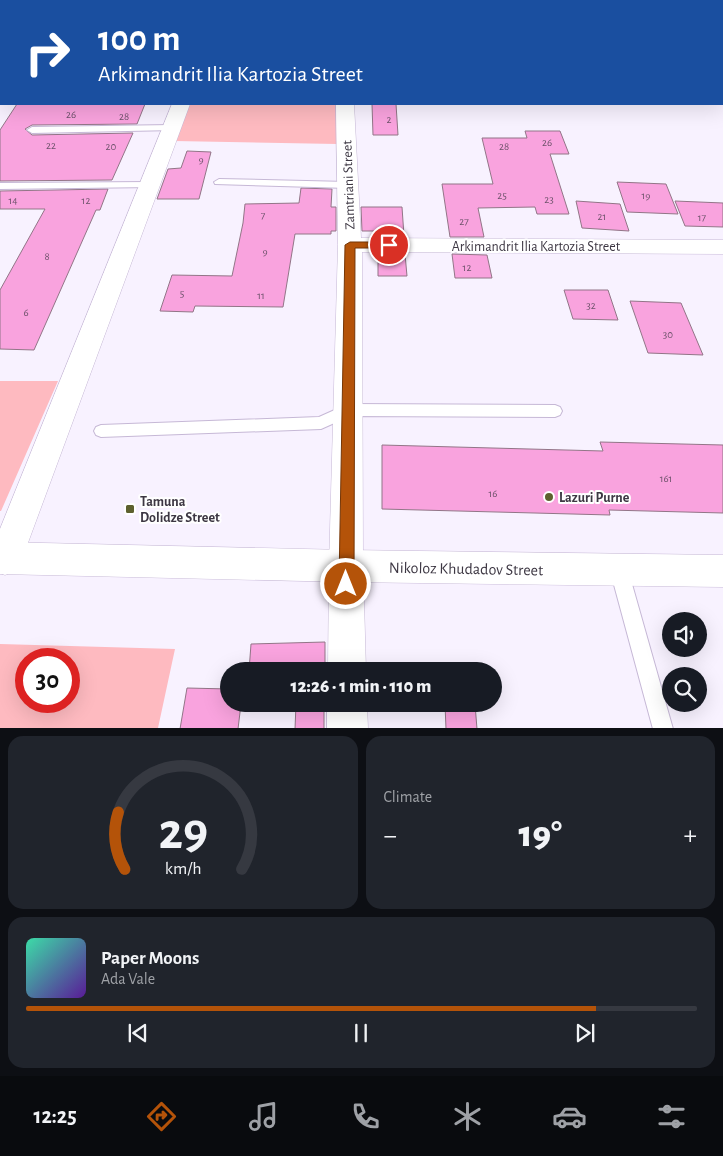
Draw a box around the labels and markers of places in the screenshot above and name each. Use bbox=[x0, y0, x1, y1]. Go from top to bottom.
pin bbox=[368, 224, 410, 266]
marker: Lazuri Purne bbox=[543, 491, 555, 503]
place label: Lazuri Purne bbox=[559, 491, 630, 505]
place label: Tamuna Dolidze Street bbox=[140, 495, 220, 525]
marker: Tamuna Dolidze Street bbox=[124, 503, 136, 515]

